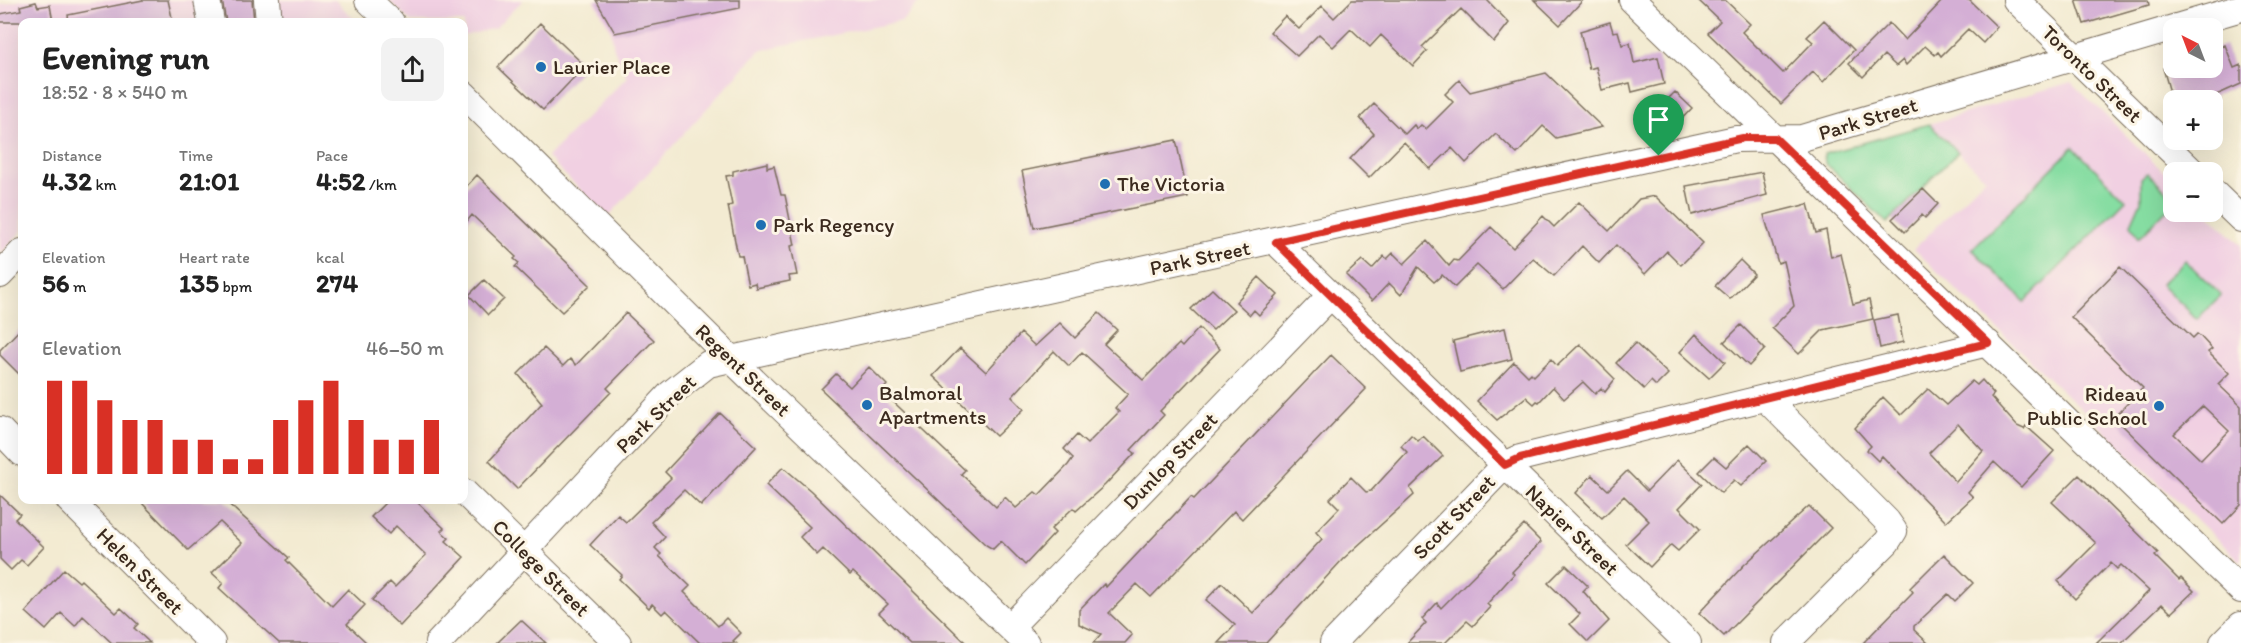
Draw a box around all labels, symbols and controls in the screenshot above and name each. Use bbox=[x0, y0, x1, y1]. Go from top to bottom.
north arrow bbox=[2163, 18, 2223, 78]
map controls bbox=[2163, 18, 2223, 222]
street label: Toronto Street bbox=[2037, 20, 2148, 128]
text: Evening run bbox=[42, 38, 209, 77]
button: share bbox=[381, 38, 444, 101]
place label: Laurier Place bbox=[553, 54, 671, 79]
marker: Laurier Place bbox=[534, 60, 548, 74]
text: 18:52 · 8 × 540 m bbox=[42, 80, 188, 104]
button: + bbox=[2163, 90, 2223, 150]
street label: Park Street bbox=[1815, 92, 1920, 145]
pin bbox=[1633, 94, 1684, 156]
icon: arrive bbox=[1642, 103, 1675, 136]
text: Distance bbox=[42, 146, 102, 165]
text: Time bbox=[179, 146, 213, 165]
text: Pace bbox=[316, 146, 348, 165]
button: − bbox=[2163, 162, 2223, 222]
text: 4.32 bbox=[42, 165, 92, 197]
text: 21:01 bbox=[179, 165, 239, 197]
text: 4:52 bbox=[316, 165, 365, 197]
place label: The Victoria bbox=[1117, 171, 1225, 196]
text: km bbox=[92, 175, 117, 194]
text: /km bbox=[365, 175, 397, 194]
marker: The Victoria bbox=[1098, 177, 1112, 191]
place label: Park Regency bbox=[773, 212, 894, 237]
marker: Park Regency bbox=[754, 218, 768, 232]
street label: Park Street bbox=[1147, 235, 1252, 280]
text: Elevation bbox=[42, 248, 106, 267]
text: Heart rate bbox=[179, 248, 250, 267]
text: kcal bbox=[316, 248, 344, 267]
text: 56 bbox=[42, 267, 69, 299]
text: 135 bbox=[179, 267, 219, 299]
text: 274 bbox=[316, 267, 358, 299]
text: m bbox=[69, 277, 86, 296]
text: bpm bbox=[219, 277, 252, 296]
street label: Regent Street bbox=[691, 318, 796, 421]
text: Elevation bbox=[42, 336, 121, 360]
text: 46–50 m bbox=[366, 336, 444, 360]
street label: Park Street bbox=[610, 369, 701, 458]
place label: Balmoral Apartments bbox=[879, 380, 986, 429]
place label: Rideau Public School bbox=[2027, 381, 2147, 430]
marker: Balmoral Apartments bbox=[860, 398, 874, 412]
marker: Rideau Public School bbox=[2152, 399, 2166, 413]
street label: Dunlop Street bbox=[1117, 407, 1222, 514]
street label: Scott Street bbox=[1407, 469, 1500, 564]
street label: Napier Street bbox=[1520, 479, 1624, 580]
street label: College Street bbox=[488, 514, 595, 622]
street label: Helen Street bbox=[92, 522, 189, 619]

